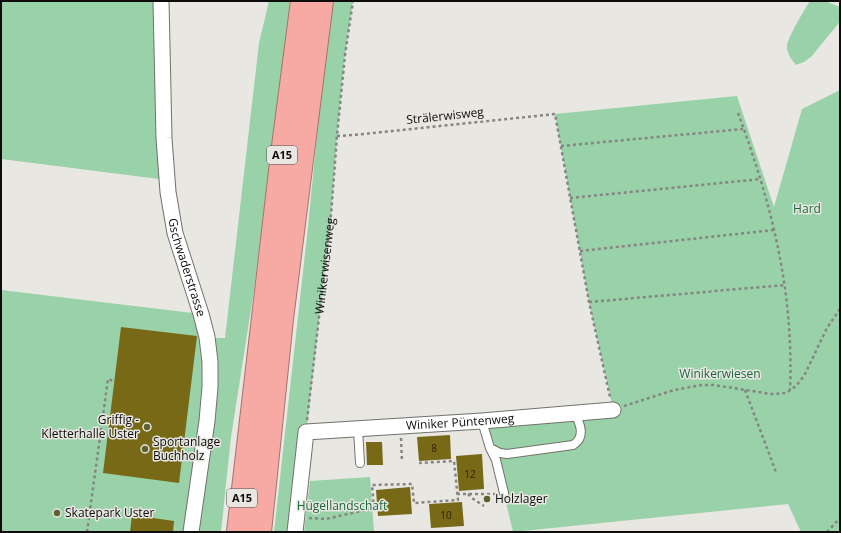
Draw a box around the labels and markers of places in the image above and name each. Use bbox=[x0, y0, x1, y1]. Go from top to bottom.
place label: Griffig - Kletterhalle Uster bbox=[41, 411, 139, 442]
marker: Griffig - Kletterhalle Uster bbox=[142, 422, 152, 432]
place label: Sportanlage Buchholz bbox=[153, 433, 221, 464]
marker: Sportanlage Buchholz bbox=[140, 444, 150, 454]
place label: Holzlager bbox=[495, 490, 548, 507]
marker: Holzlager bbox=[482, 494, 492, 504]
place label: Skatepark Uster bbox=[65, 504, 154, 521]
marker: Skatepark Uster bbox=[52, 508, 62, 518]

